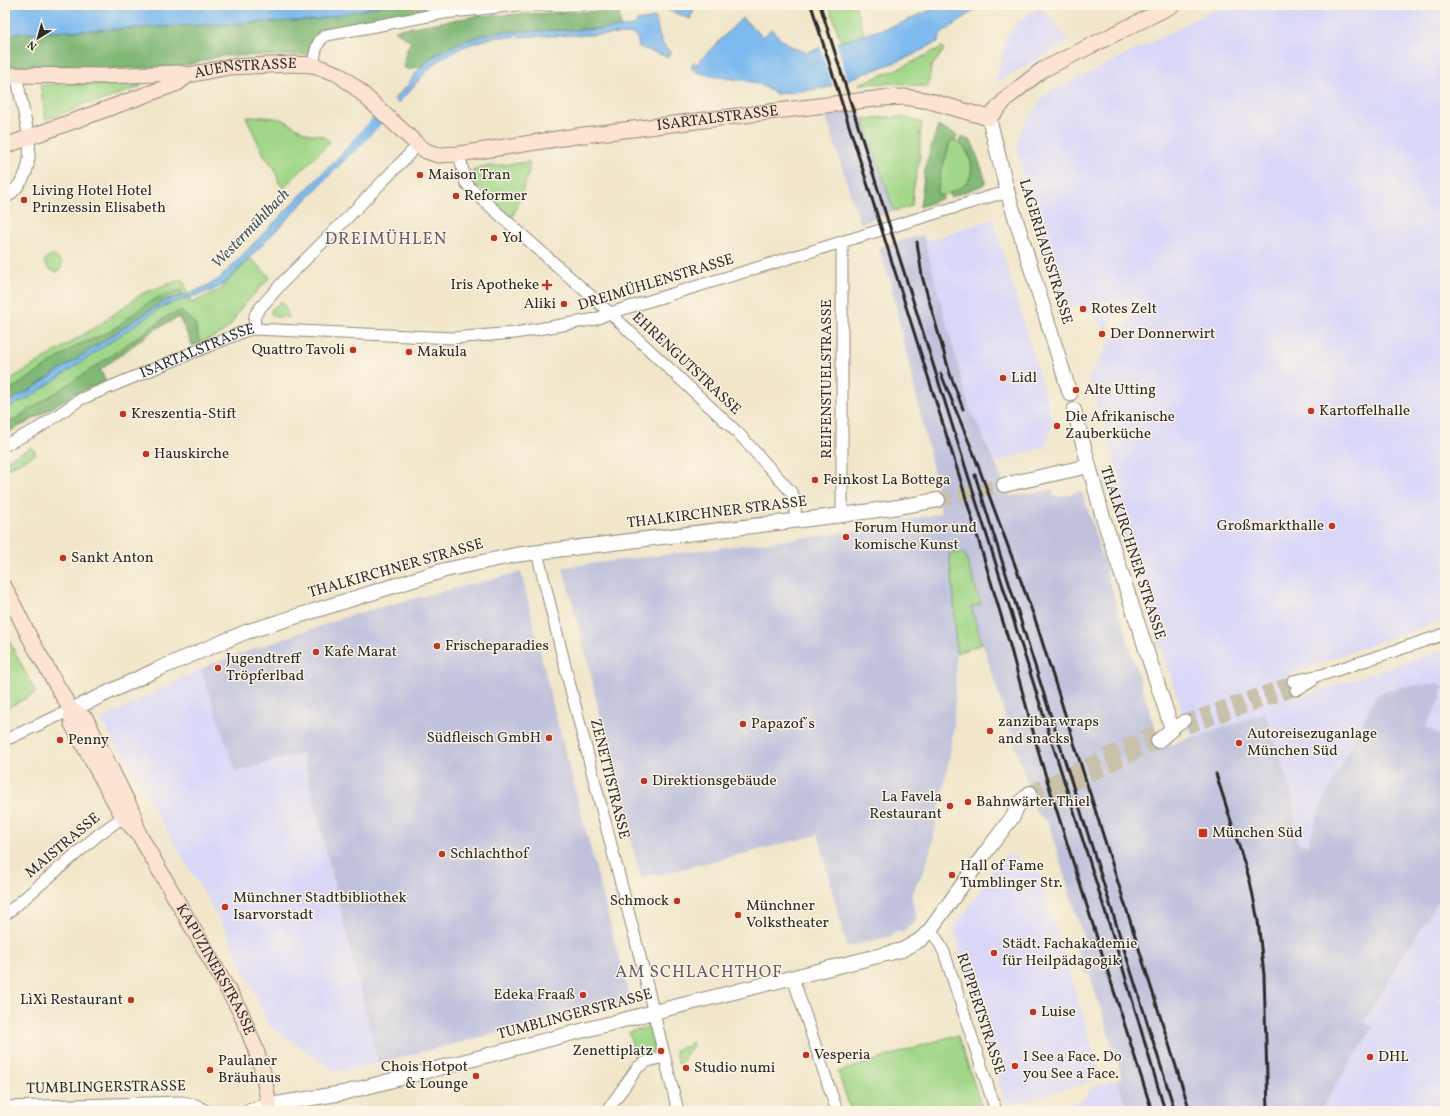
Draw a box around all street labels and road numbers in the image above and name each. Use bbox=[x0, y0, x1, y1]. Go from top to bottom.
street label: AUENSTRASSE bbox=[193, 53, 297, 84]
street label: ISARTALSTRASSE bbox=[655, 100, 780, 136]
street label: LAGERHAUSSTRASSE bbox=[1013, 177, 1077, 327]
street label: DREIMÜHLENSTRASSE bbox=[575, 249, 737, 317]
street label: REIFENSTUELSTRASSE bbox=[817, 299, 838, 459]
street label: EHRENGUTSTRASSE bbox=[627, 308, 745, 420]
street label: ISARTALSTRASSE bbox=[137, 319, 257, 384]
street label: THALKIRCHNER STRASSE bbox=[1094, 464, 1170, 642]
street label: THALKIRCHNER STRASSE bbox=[626, 492, 808, 534]
street label: THALKIRCHNER STRASSE bbox=[306, 534, 486, 604]
street label: ZENETTISTRASSE bbox=[584, 717, 634, 841]
street label: MAISTRASSE bbox=[21, 808, 105, 884]
street label: KAPUZINERSTRASSE bbox=[170, 900, 259, 1039]
street label: RUPPERTSTRASSE bbox=[950, 951, 1010, 1077]
street label: TUMBLINGERSTRASSE bbox=[495, 984, 655, 1046]
street label: TUMBLINGERSTRASSE bbox=[26, 1076, 186, 1100]

